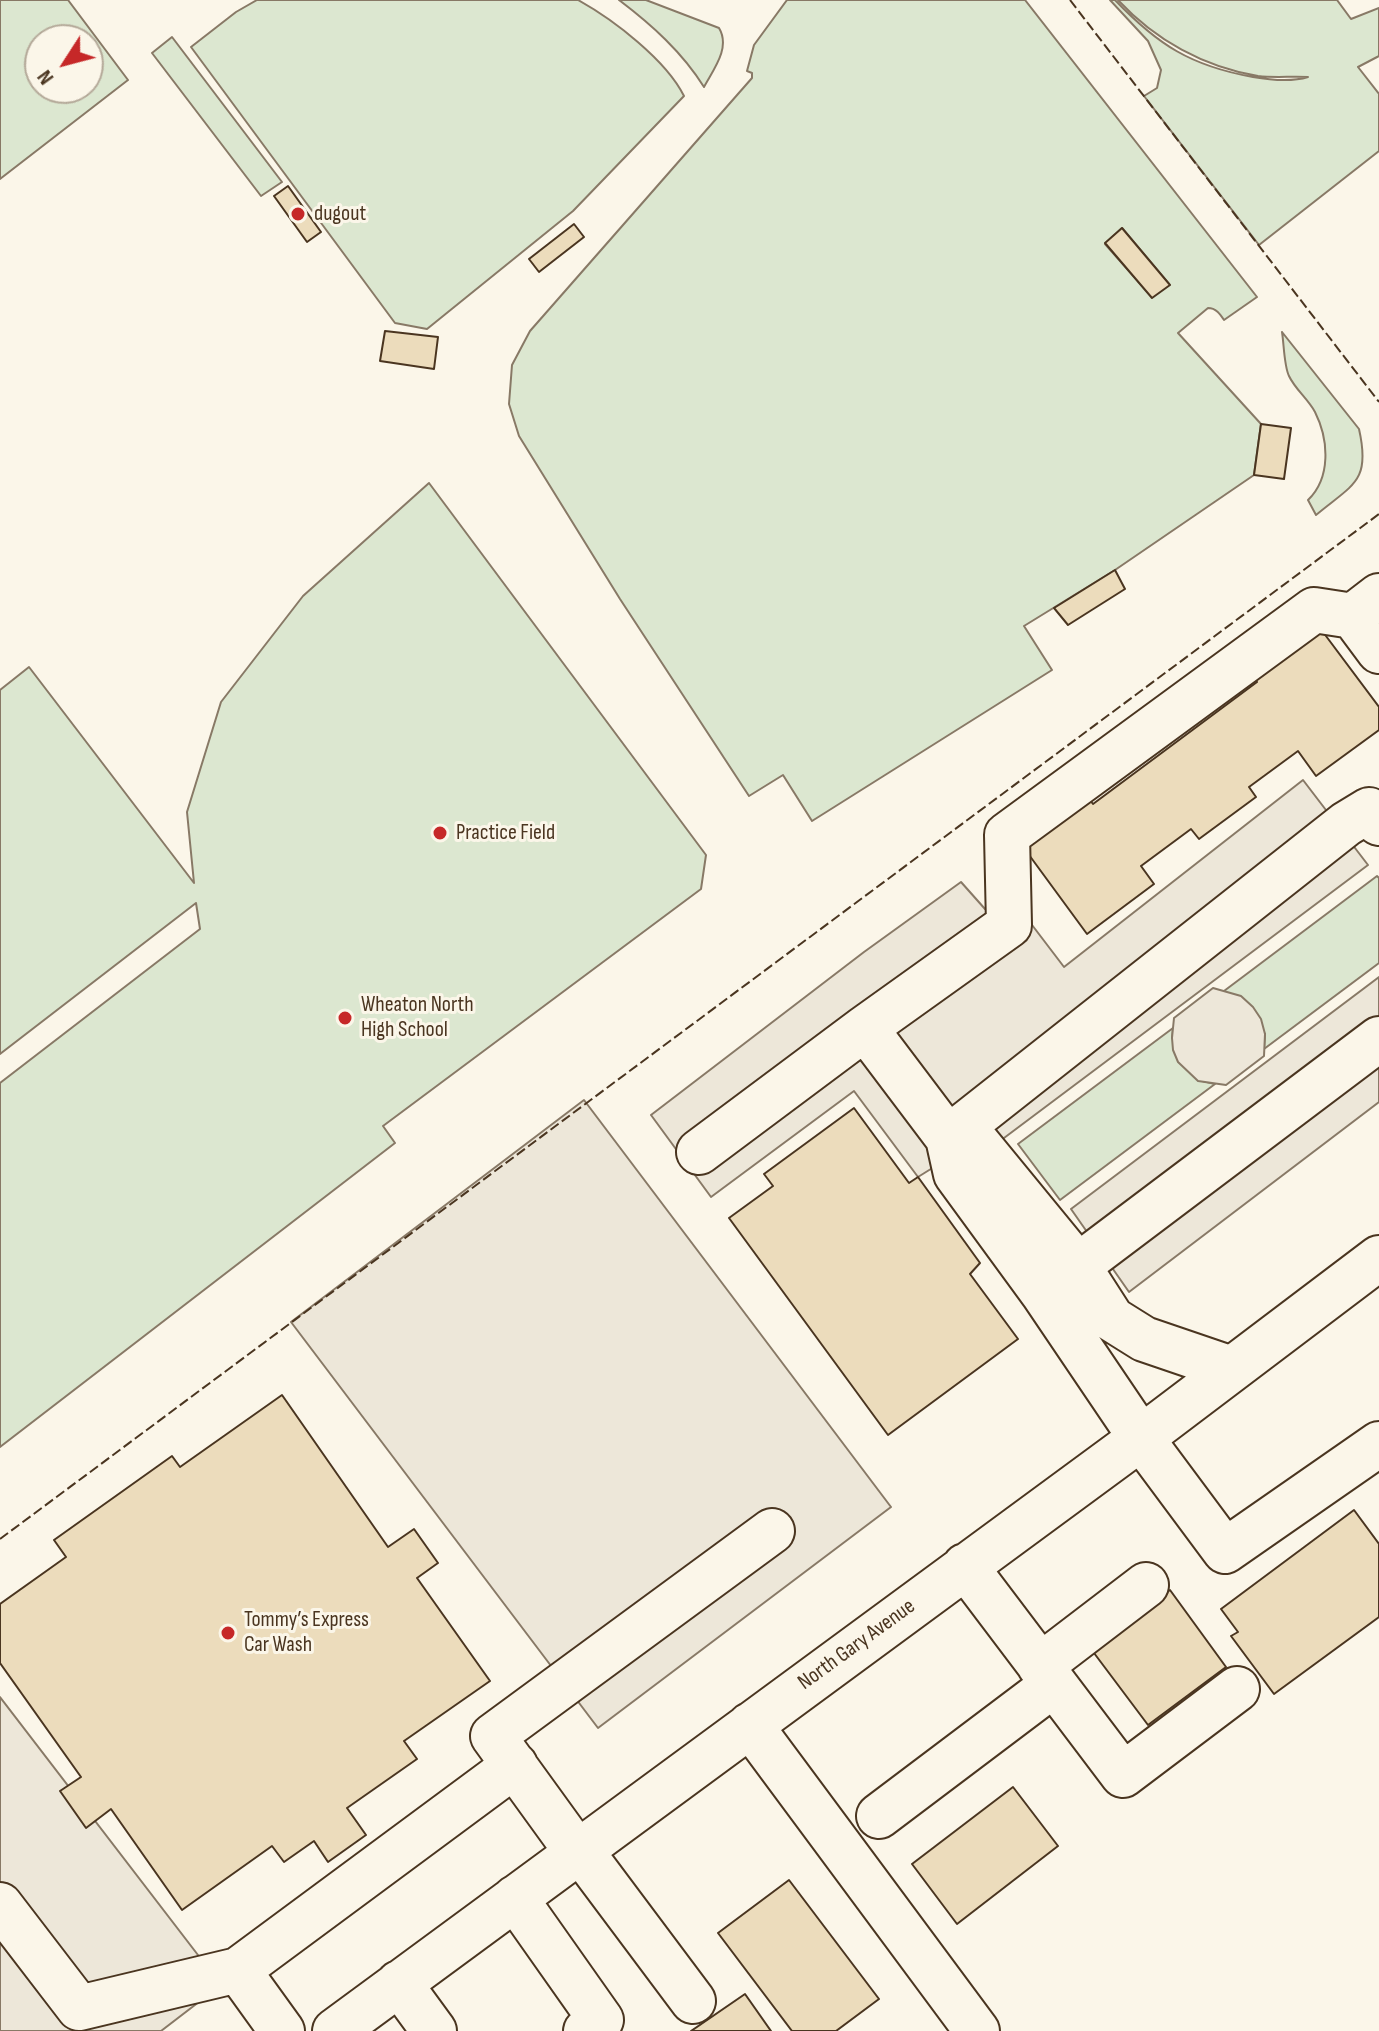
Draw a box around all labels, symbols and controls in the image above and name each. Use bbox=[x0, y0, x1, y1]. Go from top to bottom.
north arrow bbox=[24, 24, 104, 104]
text: N bbox=[31, 65, 60, 90]
place label: dugout bbox=[314, 201, 366, 227]
marker: dugout bbox=[289, 205, 307, 223]
place label: Practice Field bbox=[456, 820, 555, 846]
marker: Practice Field bbox=[431, 824, 449, 842]
place label: Wheaton North High School bbox=[361, 992, 474, 1044]
marker: Wheaton North High School bbox=[336, 1009, 354, 1027]
street label: North Gary Avenue bbox=[793, 1594, 921, 1696]
place label: Tommy’s Express Car Wash bbox=[244, 1607, 369, 1658]
marker: Tommy’s Express Car Wash bbox=[219, 1624, 237, 1642]

